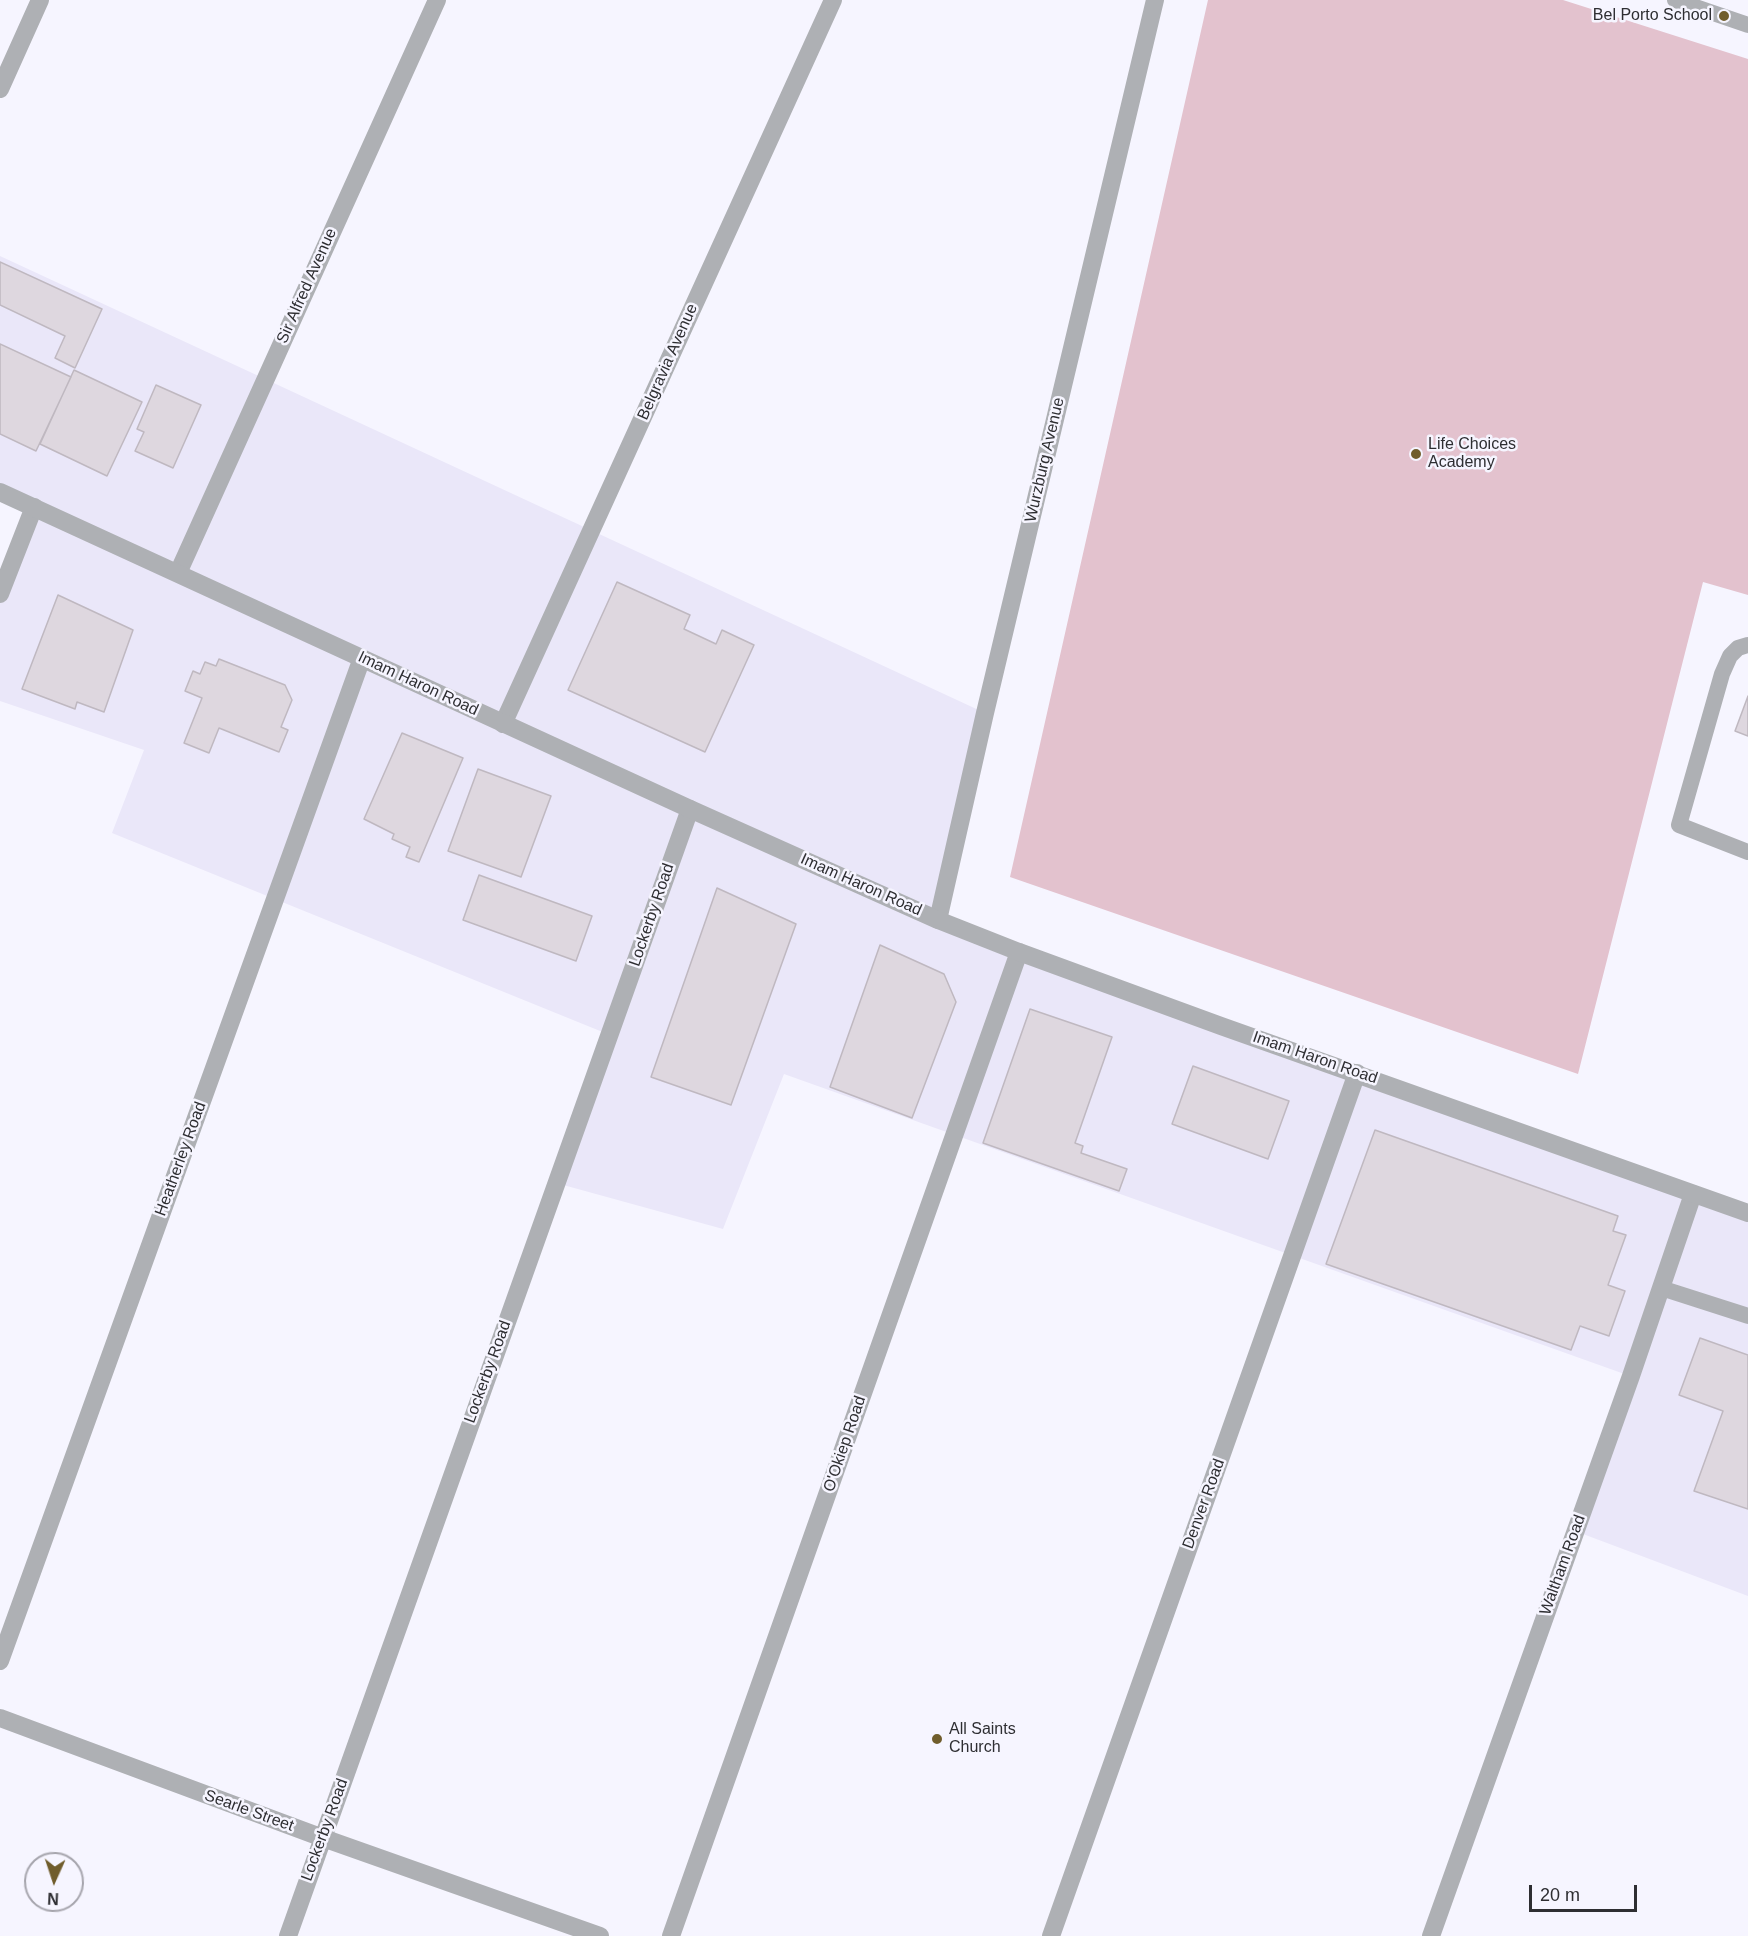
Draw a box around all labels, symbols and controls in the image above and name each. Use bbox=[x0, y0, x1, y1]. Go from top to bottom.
place label: Bel Porto School bbox=[1593, 6, 1712, 26]
marker: Bel Porto School bbox=[1717, 9, 1731, 23]
street label: Sir Alfred Avenue bbox=[273, 225, 341, 347]
street label: Belgravia Avenue bbox=[634, 301, 702, 423]
street label: Wurzburg Avenue bbox=[1021, 396, 1069, 524]
place label: Life Choices Academy bbox=[1428, 435, 1516, 473]
marker: Life Choices Academy bbox=[1409, 447, 1423, 461]
street label: Imam Haron Road bbox=[355, 648, 481, 720]
street label: Imam Haron Road bbox=[797, 850, 925, 920]
street label: Lockerby Road bbox=[625, 861, 679, 969]
street label: Imam Haron Road bbox=[1250, 1028, 1380, 1088]
street label: Heatherley Road bbox=[151, 1099, 211, 1219]
street label: Lockerby Road bbox=[461, 1318, 515, 1426]
street label: O'Okiep Road bbox=[820, 1394, 870, 1494]
street label: Denver Road bbox=[1179, 1456, 1229, 1552]
street label: Waltham Road bbox=[1536, 1512, 1590, 1618]
place label: All Saints Church bbox=[949, 1720, 1016, 1758]
marker: All Saints Church bbox=[930, 1732, 944, 1746]
street label: Lockerby Road bbox=[298, 1776, 352, 1884]
street label: Searle Street bbox=[202, 1786, 296, 1836]
north arrow bbox=[24, 1852, 84, 1912]
scale bar bbox=[1532, 1873, 1640, 1911]
text: 20 m bbox=[1540, 1885, 1580, 1905]
text: N bbox=[47, 1890, 59, 1907]

